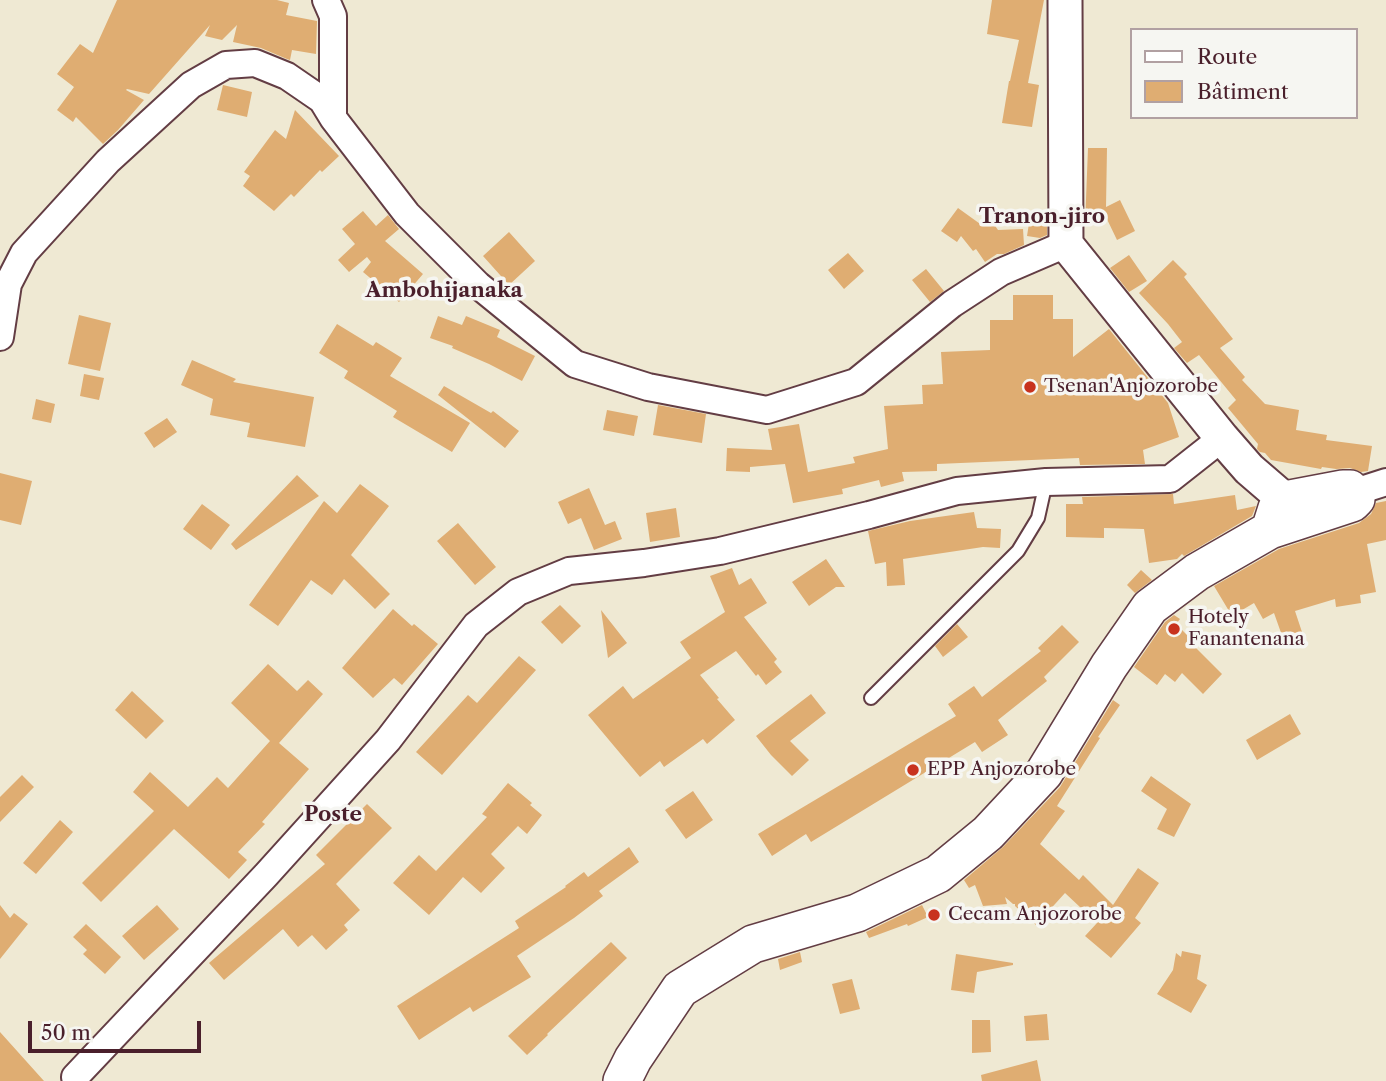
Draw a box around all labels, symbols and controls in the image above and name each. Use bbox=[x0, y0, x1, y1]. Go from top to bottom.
legend bbox=[1130, 28, 1358, 119]
text: Route bbox=[1197, 44, 1257, 69]
text: Bâtiment bbox=[1197, 79, 1288, 104]
district label: Tranon-jiro bbox=[979, 204, 1105, 230]
district label: Ambohijanaka bbox=[365, 278, 523, 304]
place label: Tsenan'Anjozorobe bbox=[1044, 376, 1218, 398]
marker: Tsenan'Anjozorobe bbox=[1022, 379, 1038, 395]
place label: Hotely Fanantenana bbox=[1188, 607, 1305, 651]
marker: Hotely Fanantenana bbox=[1166, 621, 1182, 637]
place label: EPP Anjozorobe bbox=[927, 759, 1076, 781]
marker: EPP Anjozorobe bbox=[905, 762, 921, 778]
district label: Poste bbox=[304, 802, 362, 828]
place label: Cecam Anjozorobe bbox=[948, 904, 1122, 926]
marker: Cecam Anjozorobe bbox=[926, 907, 942, 923]
scale bar bbox=[32, 1007, 205, 1052]
text: 50 m bbox=[41, 1020, 91, 1045]

